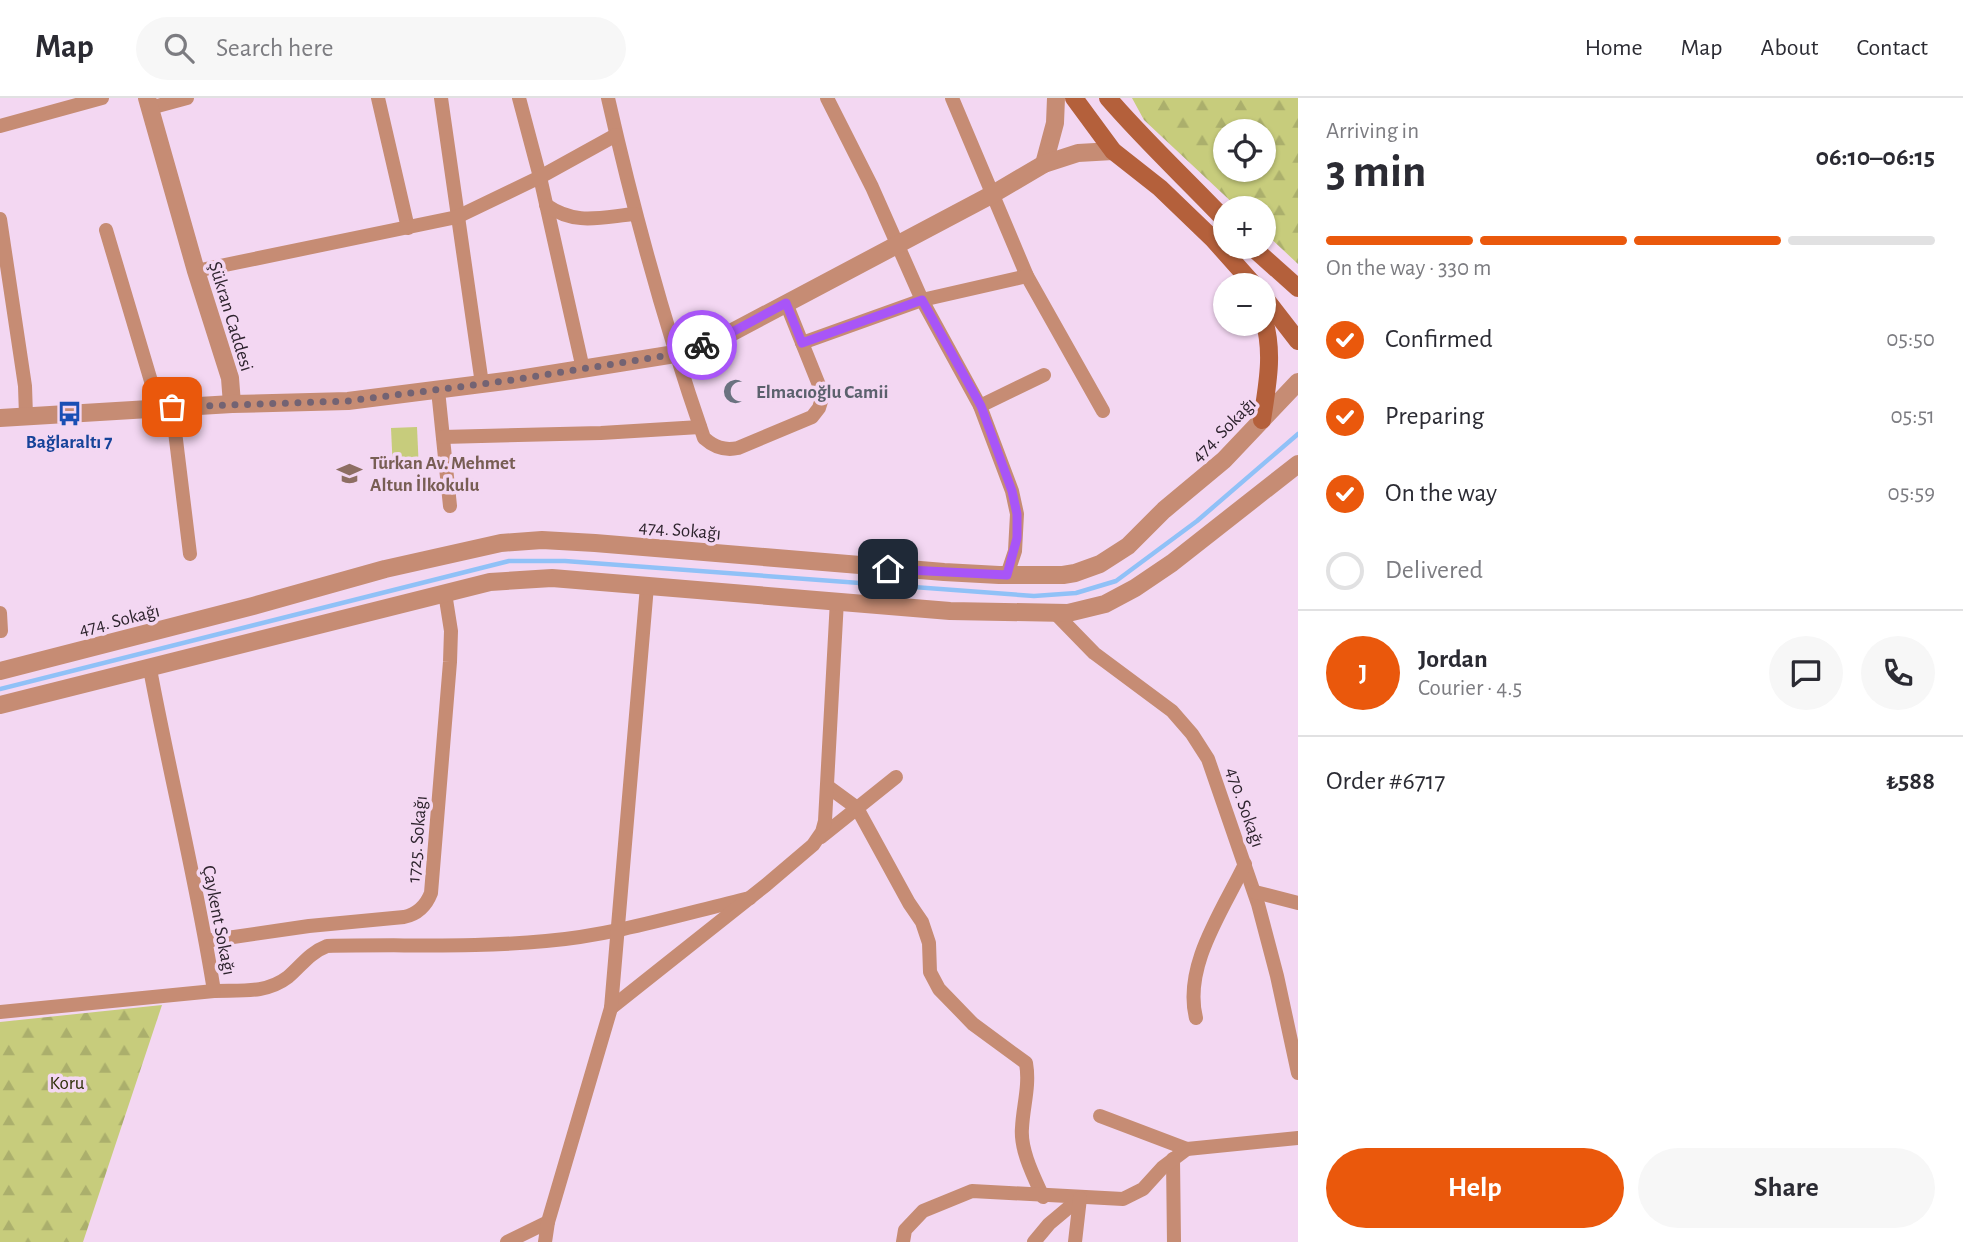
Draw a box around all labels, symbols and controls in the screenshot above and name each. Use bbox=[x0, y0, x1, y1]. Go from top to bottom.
search box bbox=[136, 17, 626, 80]
icon: search bbox=[160, 29, 198, 67]
text: Map bbox=[35, 31, 94, 64]
text: Search here bbox=[216, 35, 334, 61]
text: Home bbox=[1585, 36, 1643, 60]
text: Map bbox=[1681, 36, 1723, 60]
text: About bbox=[1761, 36, 1818, 60]
text: Contact bbox=[1856, 36, 1928, 60]
map controls bbox=[1213, 119, 1276, 336]
button: locate bbox=[1213, 119, 1276, 182]
text: Arriving in bbox=[1326, 120, 1419, 143]
text: 06:10–06:15 bbox=[1815, 144, 1935, 170]
text: 3 min bbox=[1326, 149, 1426, 195]
button: + bbox=[1213, 196, 1276, 259]
text: On the way · 330 m bbox=[1326, 257, 1491, 280]
street label: Şükran Caddesi bbox=[205, 259, 256, 373]
button: − bbox=[1213, 273, 1276, 336]
courier bbox=[667, 310, 737, 380]
icon: check bbox=[1326, 321, 1364, 359]
icon: bike bbox=[683, 326, 721, 364]
text: Confirmed bbox=[1385, 326, 1493, 352]
text: 05:50 bbox=[1886, 328, 1935, 351]
pin bbox=[142, 377, 202, 437]
mosque icon: Elmacıoğlu Camii bbox=[722, 377, 750, 405]
place label: Elmacıoğlu Camii bbox=[756, 383, 888, 402]
icon: bag bbox=[153, 388, 191, 426]
street label: 474. Sokağı bbox=[1188, 394, 1260, 466]
icon: check bbox=[1326, 398, 1364, 436]
bus stop icon: Bağlaraltı 7 bbox=[55, 399, 83, 427]
text: Preparing bbox=[1385, 403, 1484, 429]
text: 05:51 bbox=[1890, 405, 1935, 428]
place label: Bağlaraltı 7 bbox=[26, 433, 112, 452]
place label: Türkan Av. Mehmet Altun İlkokulu bbox=[370, 454, 516, 495]
school or university icon: Türkan Av. Mehmet Altun İlkokulu bbox=[336, 459, 364, 487]
icon: check bbox=[1326, 475, 1364, 513]
text: On the way bbox=[1385, 480, 1497, 506]
text: 05:59 bbox=[1888, 482, 1935, 505]
street label: 474. Sokağı bbox=[638, 517, 722, 544]
pin bbox=[858, 539, 918, 599]
icon: home bbox=[869, 550, 907, 588]
text: Delivered bbox=[1385, 557, 1483, 583]
street label: 474. Sokağı bbox=[77, 601, 162, 640]
button: chat bbox=[1769, 636, 1843, 710]
button: phone bbox=[1861, 636, 1935, 710]
text: Jordan bbox=[1418, 646, 1488, 672]
text: J bbox=[1359, 660, 1367, 686]
text: Courier · 4.5 bbox=[1418, 677, 1522, 700]
street label: 470. Sokağı bbox=[1222, 765, 1267, 850]
text: Order #6717 bbox=[1326, 768, 1445, 794]
text: ₺588 bbox=[1886, 768, 1935, 794]
street label: 1725. Sokağı bbox=[404, 795, 431, 883]
street label: Çaykent Sokağı bbox=[199, 864, 238, 977]
park label: Koru bbox=[50, 1074, 85, 1093]
button: Help bbox=[1326, 1148, 1624, 1228]
button: Share bbox=[1638, 1148, 1935, 1228]

